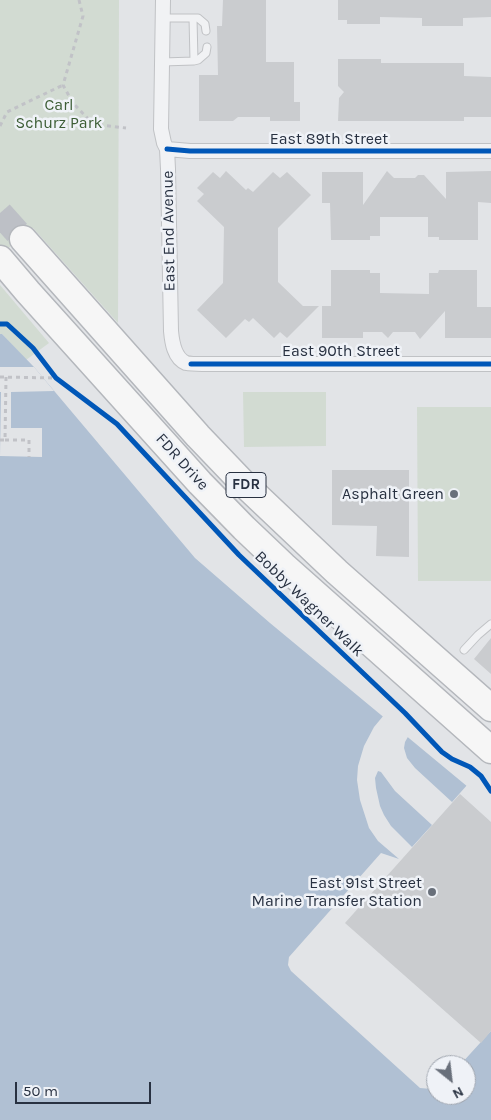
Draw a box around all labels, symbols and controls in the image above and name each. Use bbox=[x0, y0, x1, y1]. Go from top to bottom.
park label: Carl Schurz Park bbox=[16, 95, 102, 133]
street label: East 89th Street bbox=[270, 129, 388, 149]
street label: East End Avenue bbox=[158, 171, 180, 291]
street label: East 90th Street bbox=[282, 341, 400, 361]
street label: FDR Drive bbox=[151, 430, 213, 494]
road number: FDR bbox=[226, 472, 266, 498]
place label: Asphalt Green bbox=[342, 484, 444, 504]
marker: Asphalt Green bbox=[448, 488, 460, 500]
street label: Bobby Wagner Walk bbox=[251, 547, 367, 661]
place label: East 91st Street Marine Transfer Station bbox=[251, 873, 422, 911]
marker: East 91st Street Marine Transfer Station bbox=[426, 886, 438, 898]
north arrow bbox=[426, 1055, 476, 1105]
scale bar bbox=[18, 1072, 154, 1104]
text: 50 m bbox=[23, 1082, 58, 1100]
text: N bbox=[450, 1083, 467, 1103]

